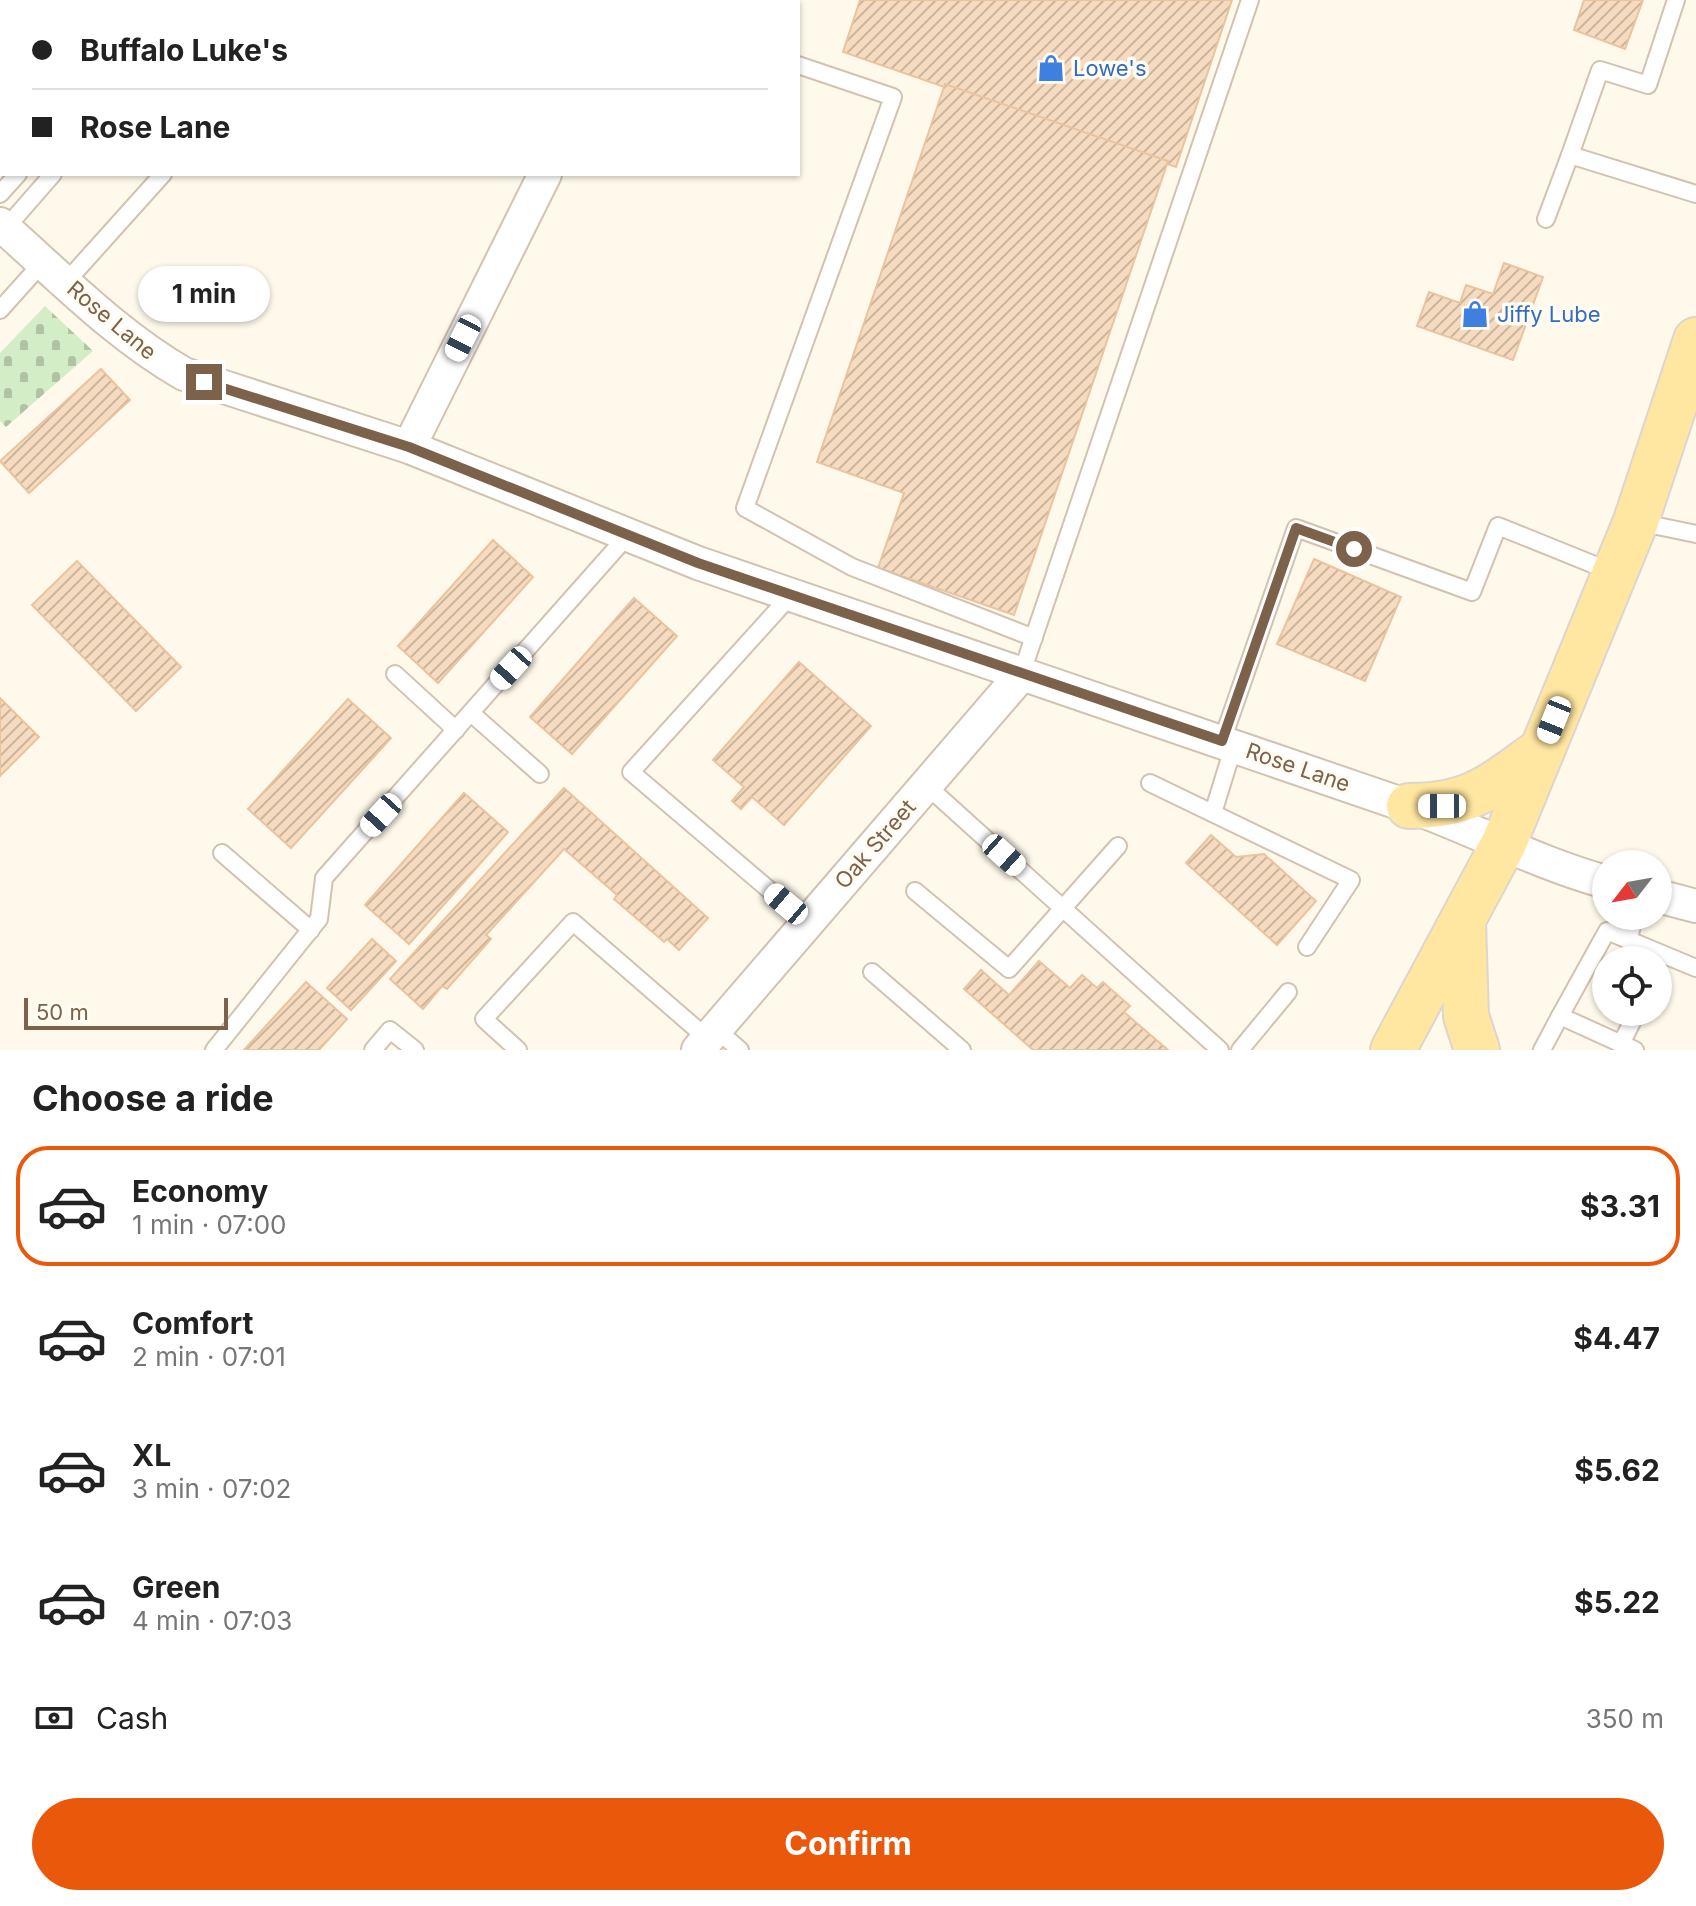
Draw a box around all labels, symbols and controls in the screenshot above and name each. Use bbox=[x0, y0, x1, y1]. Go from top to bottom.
text: Buffalo Luke's bbox=[80, 32, 288, 68]
shop icon: Lowe's bbox=[1036, 53, 1066, 83]
place label: Lowe's bbox=[1073, 55, 1147, 81]
text: Rose Lane bbox=[80, 109, 230, 145]
callout: 1 min bbox=[138, 266, 270, 322]
street label: Rose Lane bbox=[62, 275, 162, 365]
text: 1 min bbox=[172, 278, 236, 309]
shop icon: Jiffy Lube bbox=[1460, 299, 1490, 329]
place label: Jiffy Lube bbox=[1497, 301, 1601, 327]
car bbox=[441, 311, 485, 365]
route end bbox=[186, 364, 222, 400]
route start bbox=[1336, 531, 1372, 567]
car bbox=[486, 642, 536, 694]
car bbox=[1534, 693, 1574, 747]
street label: Rose Lane bbox=[1243, 737, 1353, 797]
car bbox=[356, 789, 406, 841]
street label: Oak Street bbox=[829, 794, 921, 894]
car bbox=[1418, 794, 1466, 818]
car bbox=[978, 830, 1030, 880]
north arrow bbox=[1592, 850, 1672, 930]
map controls bbox=[1592, 850, 1672, 1026]
car bbox=[760, 879, 812, 929]
button: locate bbox=[1592, 946, 1672, 1026]
scale bar bbox=[24, 994, 228, 1030]
text: 50 m bbox=[36, 999, 89, 1025]
text: Choose a ride bbox=[32, 1076, 274, 1120]
icon: car bbox=[36, 1170, 108, 1242]
text: Economy bbox=[132, 1173, 268, 1209]
text: $3.31 bbox=[1580, 1188, 1660, 1224]
text: 1 min · 07:00 bbox=[132, 1209, 286, 1240]
icon: car bbox=[36, 1302, 108, 1374]
text: Comfort bbox=[132, 1305, 253, 1341]
text: $4.47 bbox=[1573, 1320, 1660, 1356]
text: 2 min · 07:01 bbox=[132, 1341, 286, 1372]
icon: car bbox=[36, 1434, 108, 1506]
text: XL bbox=[132, 1437, 171, 1473]
text: $5.62 bbox=[1574, 1452, 1660, 1488]
text: 3 min · 07:02 bbox=[132, 1473, 291, 1504]
icon: car bbox=[36, 1566, 108, 1638]
text: Green bbox=[132, 1569, 220, 1605]
text: $5.22 bbox=[1574, 1584, 1660, 1620]
text: 4 min · 07:03 bbox=[132, 1605, 292, 1636]
icon: cash bbox=[32, 1696, 76, 1740]
text: Cash bbox=[96, 1700, 168, 1736]
text: 350 m bbox=[1586, 1703, 1664, 1734]
button: Confirm bbox=[32, 1798, 1664, 1890]

